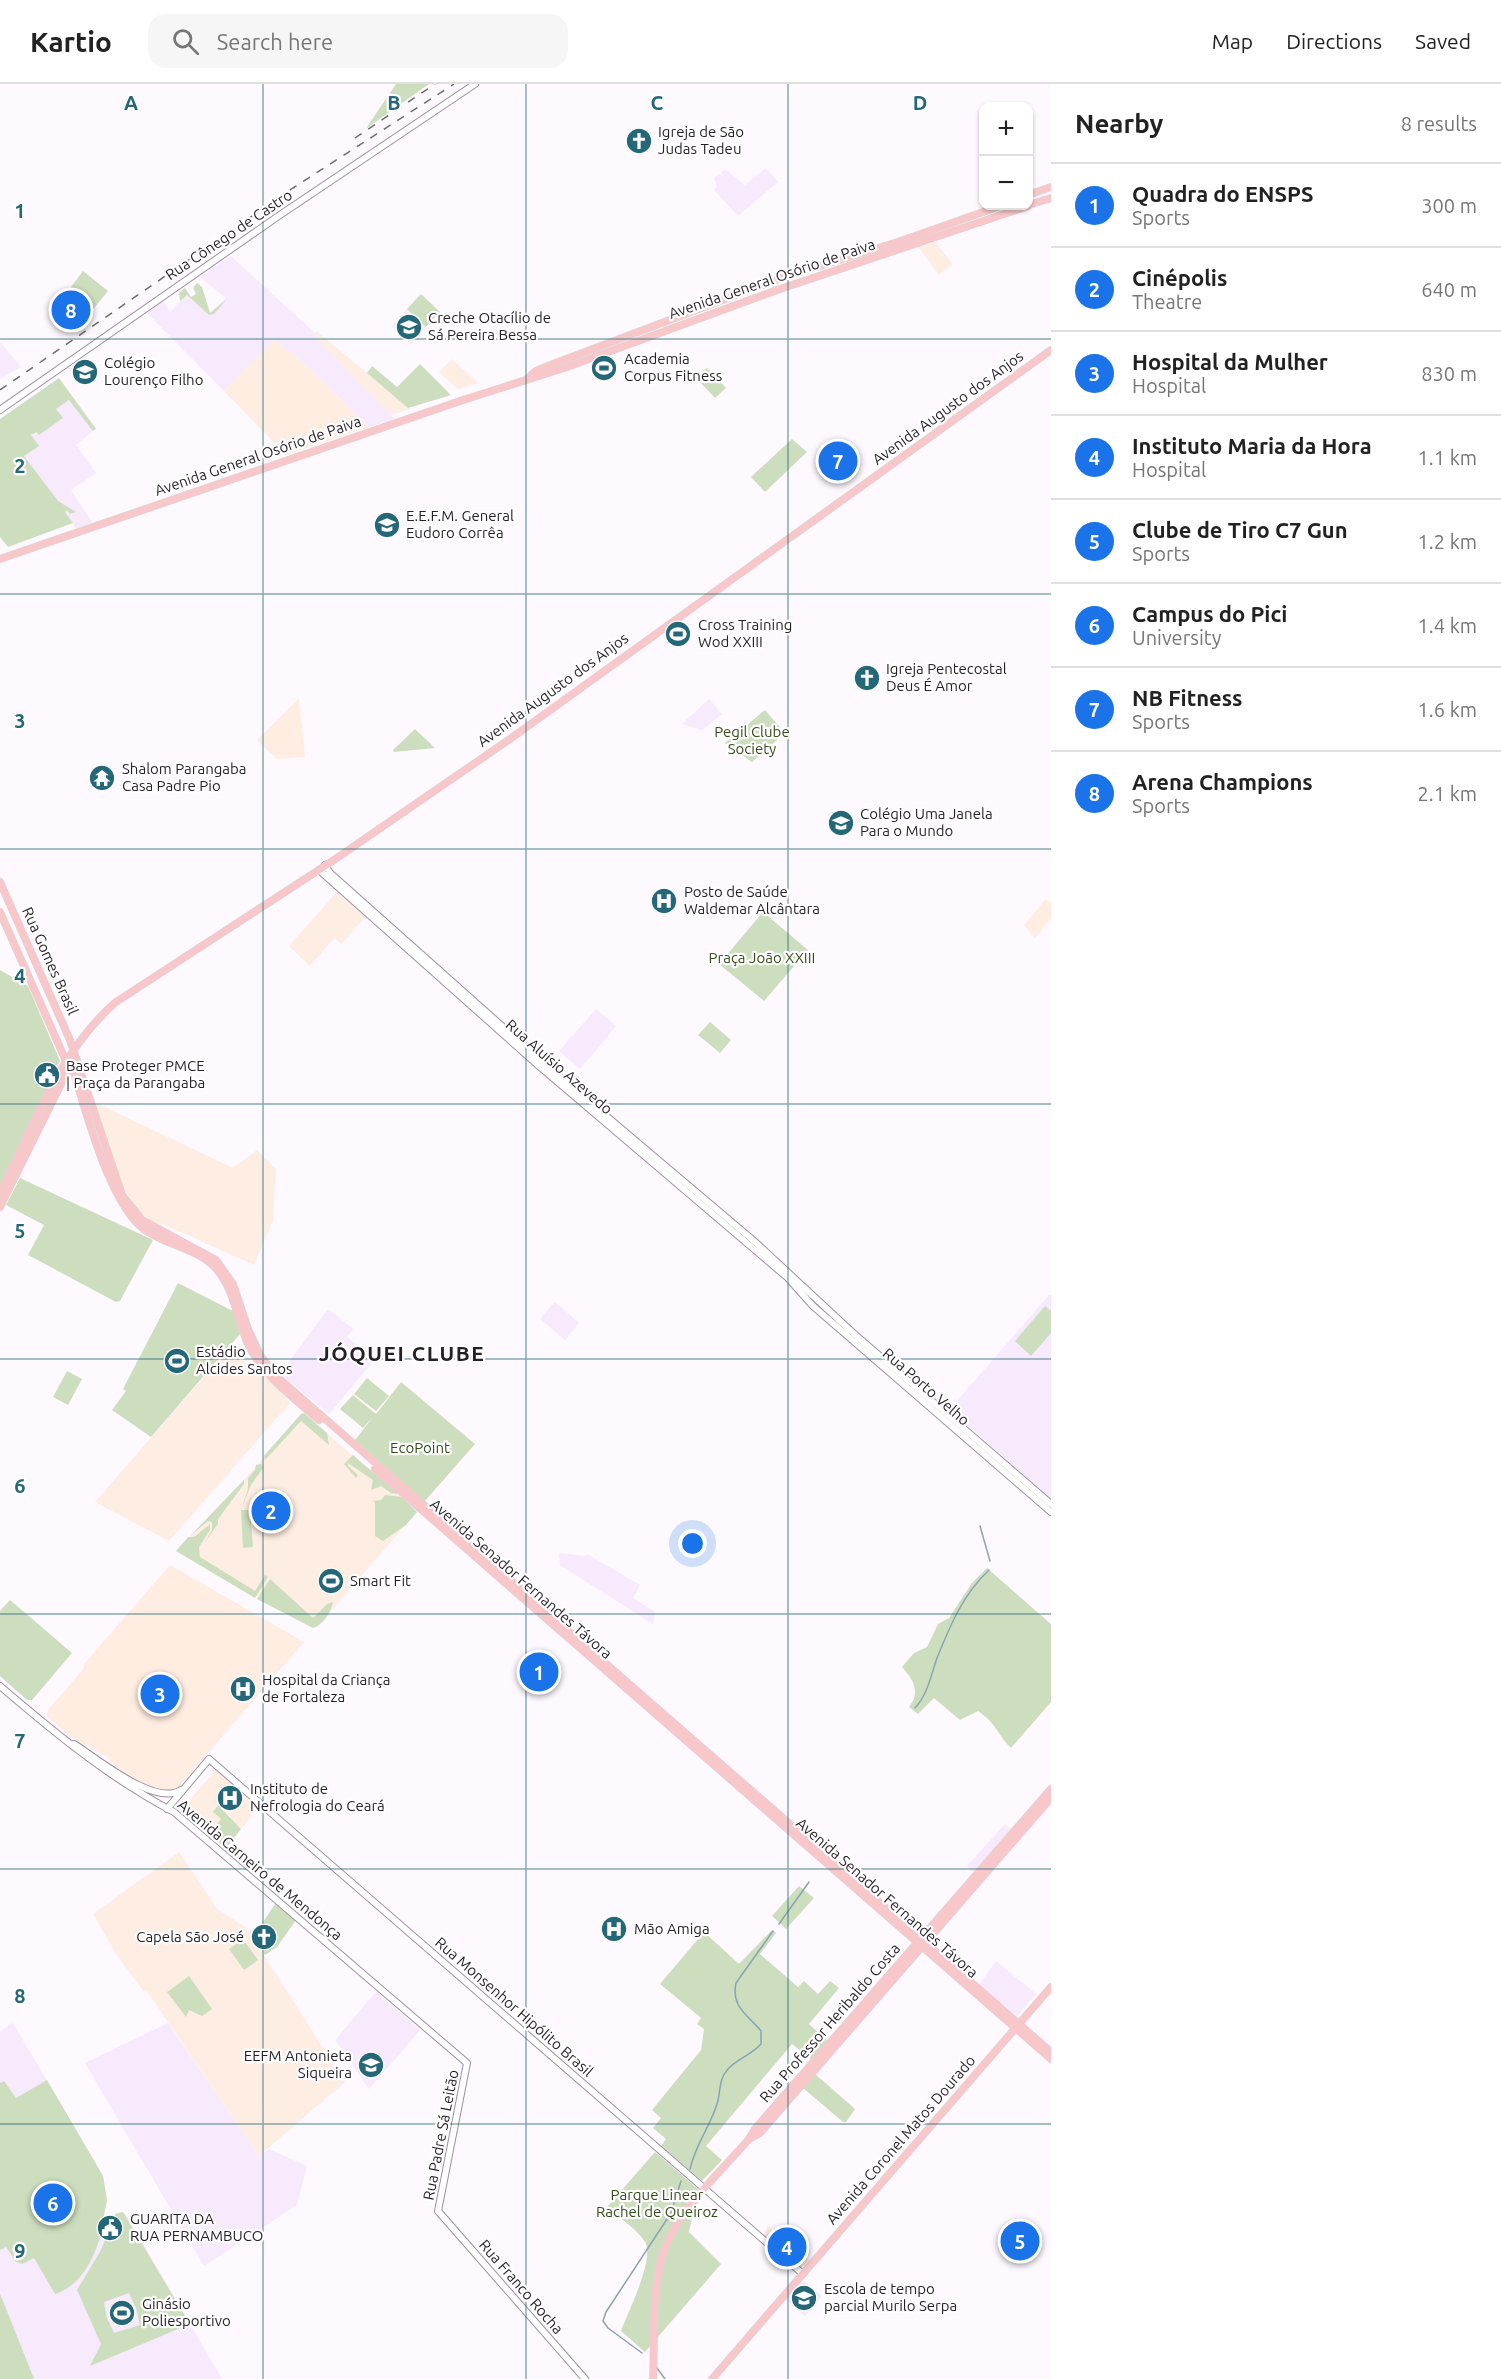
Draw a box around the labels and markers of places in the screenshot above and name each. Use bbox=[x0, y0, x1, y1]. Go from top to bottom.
place label: Igreja de São Judas Tadeu bbox=[658, 123, 744, 157]
church icon: Igreja de São Judas Tadeu bbox=[624, 126, 654, 156]
pin: 8 bbox=[52, 288, 90, 332]
place label: Creche Otacílio de Sá Pereira Bessa bbox=[428, 309, 551, 343]
school or university icon: Creche Otacílio de Sá Pereira Bessa bbox=[394, 312, 424, 342]
place label: Academia Corpus Fitness bbox=[624, 350, 722, 384]
sports icon: Academia Corpus Fitness bbox=[589, 353, 619, 383]
place label: Colégio Lourenço Filho bbox=[104, 354, 203, 388]
school or university icon: Colégio Lourenço Filho bbox=[70, 357, 100, 387]
pin: 7 bbox=[818, 438, 858, 484]
place label: E.E.F.M. General Eudoro Corrêa bbox=[406, 507, 514, 541]
school or university icon: E.E.F.M. General Eudoro Corrêa bbox=[372, 510, 402, 540]
place label: Cross Training Wod XXIII bbox=[698, 616, 792, 650]
sports icon: Cross Training Wod XXIII bbox=[663, 619, 693, 649]
place label: Igreja Pentecostal Deus É Amor bbox=[886, 660, 1007, 694]
church icon: Igreja Pentecostal Deus É Amor bbox=[852, 663, 882, 693]
place label: Shalom Parangaba Casa Padre Pio bbox=[122, 760, 247, 794]
temple icon: Shalom Parangaba Casa Padre Pio bbox=[87, 763, 117, 793]
place label: Colégio Uma Janela Para o Mundo bbox=[860, 805, 993, 839]
school or university icon: Colégio Uma Janela Para o Mundo bbox=[826, 808, 856, 838]
place label: Posto de Saúde Waldemar Alcântara bbox=[684, 883, 820, 917]
hospital icon: Posto de Saúde Waldemar Alcântara bbox=[649, 886, 679, 916]
place label: Base Proteger PMCE | Praça da Parangaba bbox=[66, 1057, 205, 1091]
public building icon: Base Proteger PMCE | Praça da Parangaba bbox=[32, 1060, 62, 1090]
place label: Estádio Alcides Santos bbox=[196, 1343, 293, 1377]
sports icon: Estádio Alcides Santos bbox=[162, 1346, 192, 1376]
pin: 2 bbox=[252, 1488, 290, 1534]
sports icon: Smart Fit bbox=[316, 1566, 346, 1596]
place label: Smart Fit bbox=[350, 1572, 411, 1589]
pin: 1 bbox=[520, 1650, 558, 1694]
place label: Hospital da Criança de Fortaleza bbox=[262, 1671, 390, 1705]
pin: 3 bbox=[140, 1672, 180, 1716]
hospital icon: Hospital da Criança de Fortaleza bbox=[228, 1674, 258, 1704]
place label: Instituto de Nefrologia do Ceará bbox=[250, 1780, 385, 1814]
hospital icon: Instituto de Nefrologia do Ceará bbox=[215, 1783, 245, 1813]
hospital icon: Mão Amiga bbox=[599, 1914, 629, 1944]
place label: Mão Amiga bbox=[634, 1920, 710, 1937]
church icon: Capela São José bbox=[249, 1922, 279, 1952]
place label: Capela São José bbox=[136, 1928, 244, 1945]
place label: EEFM Antonieta Siqueira bbox=[244, 2047, 352, 2081]
school or university icon: EEFM Antonieta Siqueira bbox=[356, 2050, 386, 2080]
pin: 6 bbox=[34, 2180, 72, 2226]
place label: GUARITA DA RUA PERNAMBUCO bbox=[130, 2210, 263, 2244]
public building icon: GUARITA DA RUA PERNAMBUCO bbox=[95, 2213, 125, 2243]
pin: 5 bbox=[1000, 2218, 1040, 2264]
pin: 4 bbox=[768, 2224, 806, 2270]
place label: Escola de tempo parcial Murilo Serpa bbox=[824, 2280, 957, 2314]
school or university icon: Escola de tempo parcial Murilo Serpa bbox=[789, 2283, 819, 2313]
place label: Ginásio Poliesportivo bbox=[142, 2295, 231, 2329]
sports icon: Ginásio Poliesportivo bbox=[107, 2298, 137, 2328]

